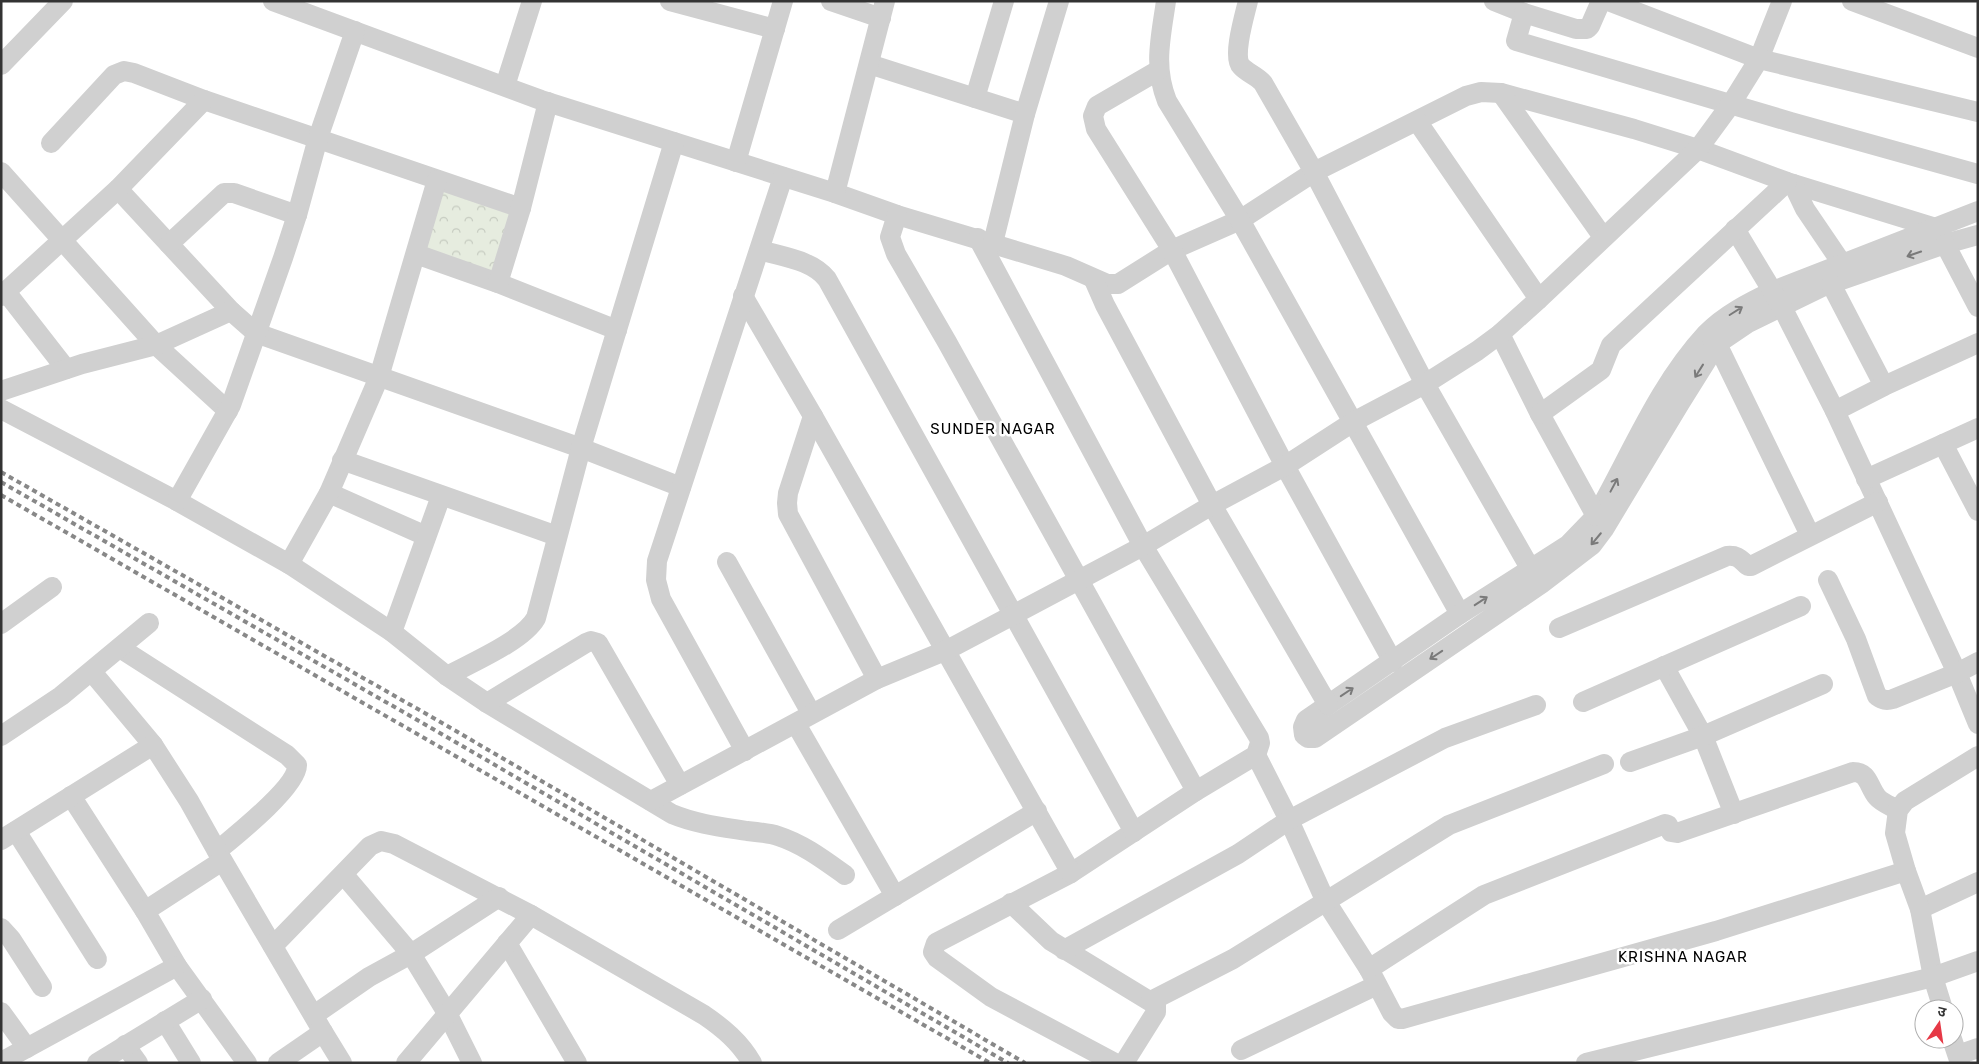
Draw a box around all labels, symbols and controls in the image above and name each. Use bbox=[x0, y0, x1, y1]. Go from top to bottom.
one-way arrow bbox=[1907, 250, 1923, 259]
one-way arrow bbox=[1729, 306, 1743, 316]
one-way arrow bbox=[1694, 363, 1704, 377]
district label: SUNDER NAGAR bbox=[930, 420, 1056, 438]
one-way arrow bbox=[1609, 477, 1619, 492]
one-way arrow bbox=[1591, 533, 1602, 546]
one-way arrow bbox=[1474, 595, 1488, 606]
one-way arrow bbox=[1430, 650, 1444, 660]
one-way arrow bbox=[1340, 687, 1354, 698]
district label: KRISHNA NAGAR bbox=[1618, 948, 1748, 966]
north arrow bbox=[1914, 999, 1964, 1049]
text: उ bbox=[1936, 1003, 1948, 1021]

